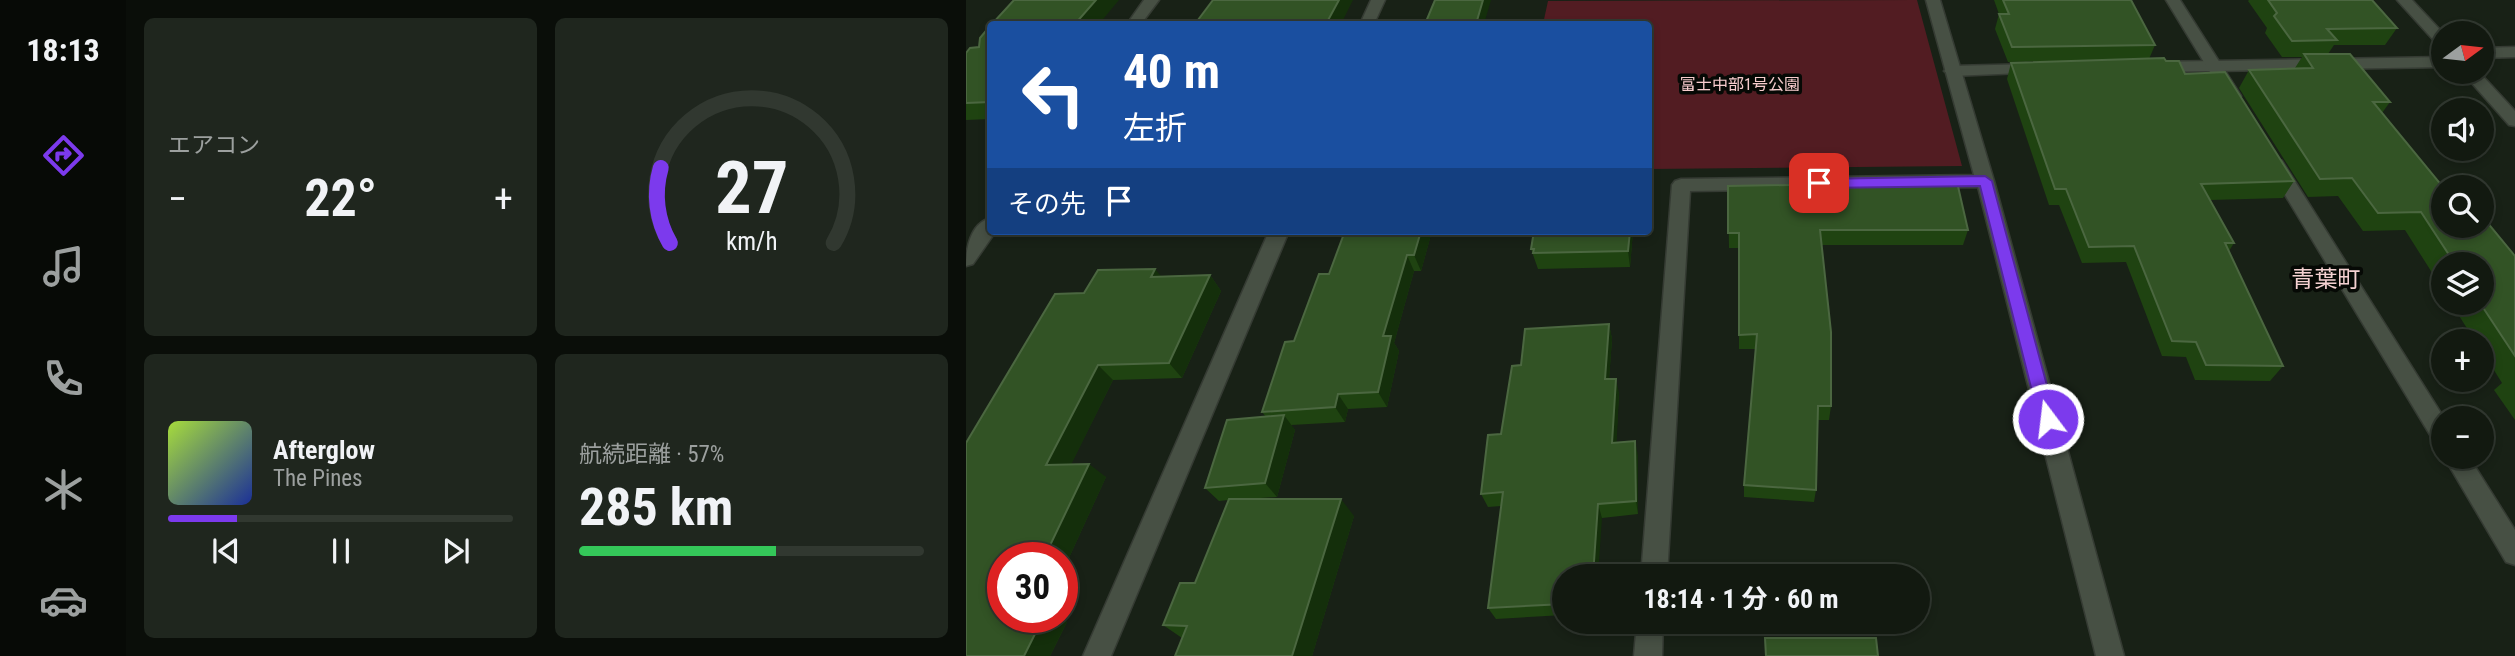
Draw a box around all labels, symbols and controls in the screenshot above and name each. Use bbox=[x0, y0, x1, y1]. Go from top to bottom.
north arrow bbox=[2431, 21, 2494, 84]
map controls bbox=[2431, 21, 2494, 469]
text: 18:13 bbox=[26, 31, 100, 69]
text: 40 m bbox=[1123, 43, 1220, 100]
icon: left bbox=[1008, 49, 1099, 140]
park label: 富士中部1号公園 bbox=[1680, 75, 1800, 94]
button: sound bbox=[2431, 98, 2494, 161]
text: 左折 bbox=[1123, 109, 1187, 147]
icon: directions bbox=[39, 131, 88, 180]
text: エアコン bbox=[168, 132, 260, 159]
text: 27 bbox=[715, 145, 788, 231]
pin bbox=[1789, 153, 1849, 213]
icon: arrive bbox=[1800, 164, 1838, 202]
text: 22° bbox=[304, 168, 377, 229]
button: search bbox=[2431, 175, 2494, 238]
text: − bbox=[168, 177, 187, 221]
text: + bbox=[494, 177, 513, 221]
icon: arrive bbox=[1100, 182, 1138, 220]
text: その先 bbox=[1008, 189, 1086, 219]
text: km/h bbox=[726, 227, 777, 256]
icon: music bbox=[39, 242, 88, 291]
button: layers bbox=[2431, 252, 2494, 315]
district label: 青葉町 bbox=[2292, 266, 2361, 293]
button: + bbox=[2431, 329, 2494, 392]
icon: phone bbox=[39, 354, 88, 403]
position arrow bbox=[2011, 382, 2085, 456]
button: − bbox=[2431, 406, 2494, 469]
text: Afterglow bbox=[273, 435, 375, 465]
text: 航続距離 · 57% bbox=[579, 441, 724, 468]
icon: climate bbox=[39, 465, 88, 514]
text: The Pines bbox=[273, 465, 363, 492]
text: 285 km bbox=[579, 477, 733, 538]
icon: previous bbox=[207, 532, 245, 570]
icon: pause bbox=[322, 532, 360, 570]
icon: next bbox=[437, 532, 475, 570]
speed limit sign: 30 bbox=[987, 542, 1078, 633]
icon: car bbox=[39, 576, 88, 625]
text: 18:14 · 1 分 · 60 m bbox=[1643, 584, 1839, 614]

